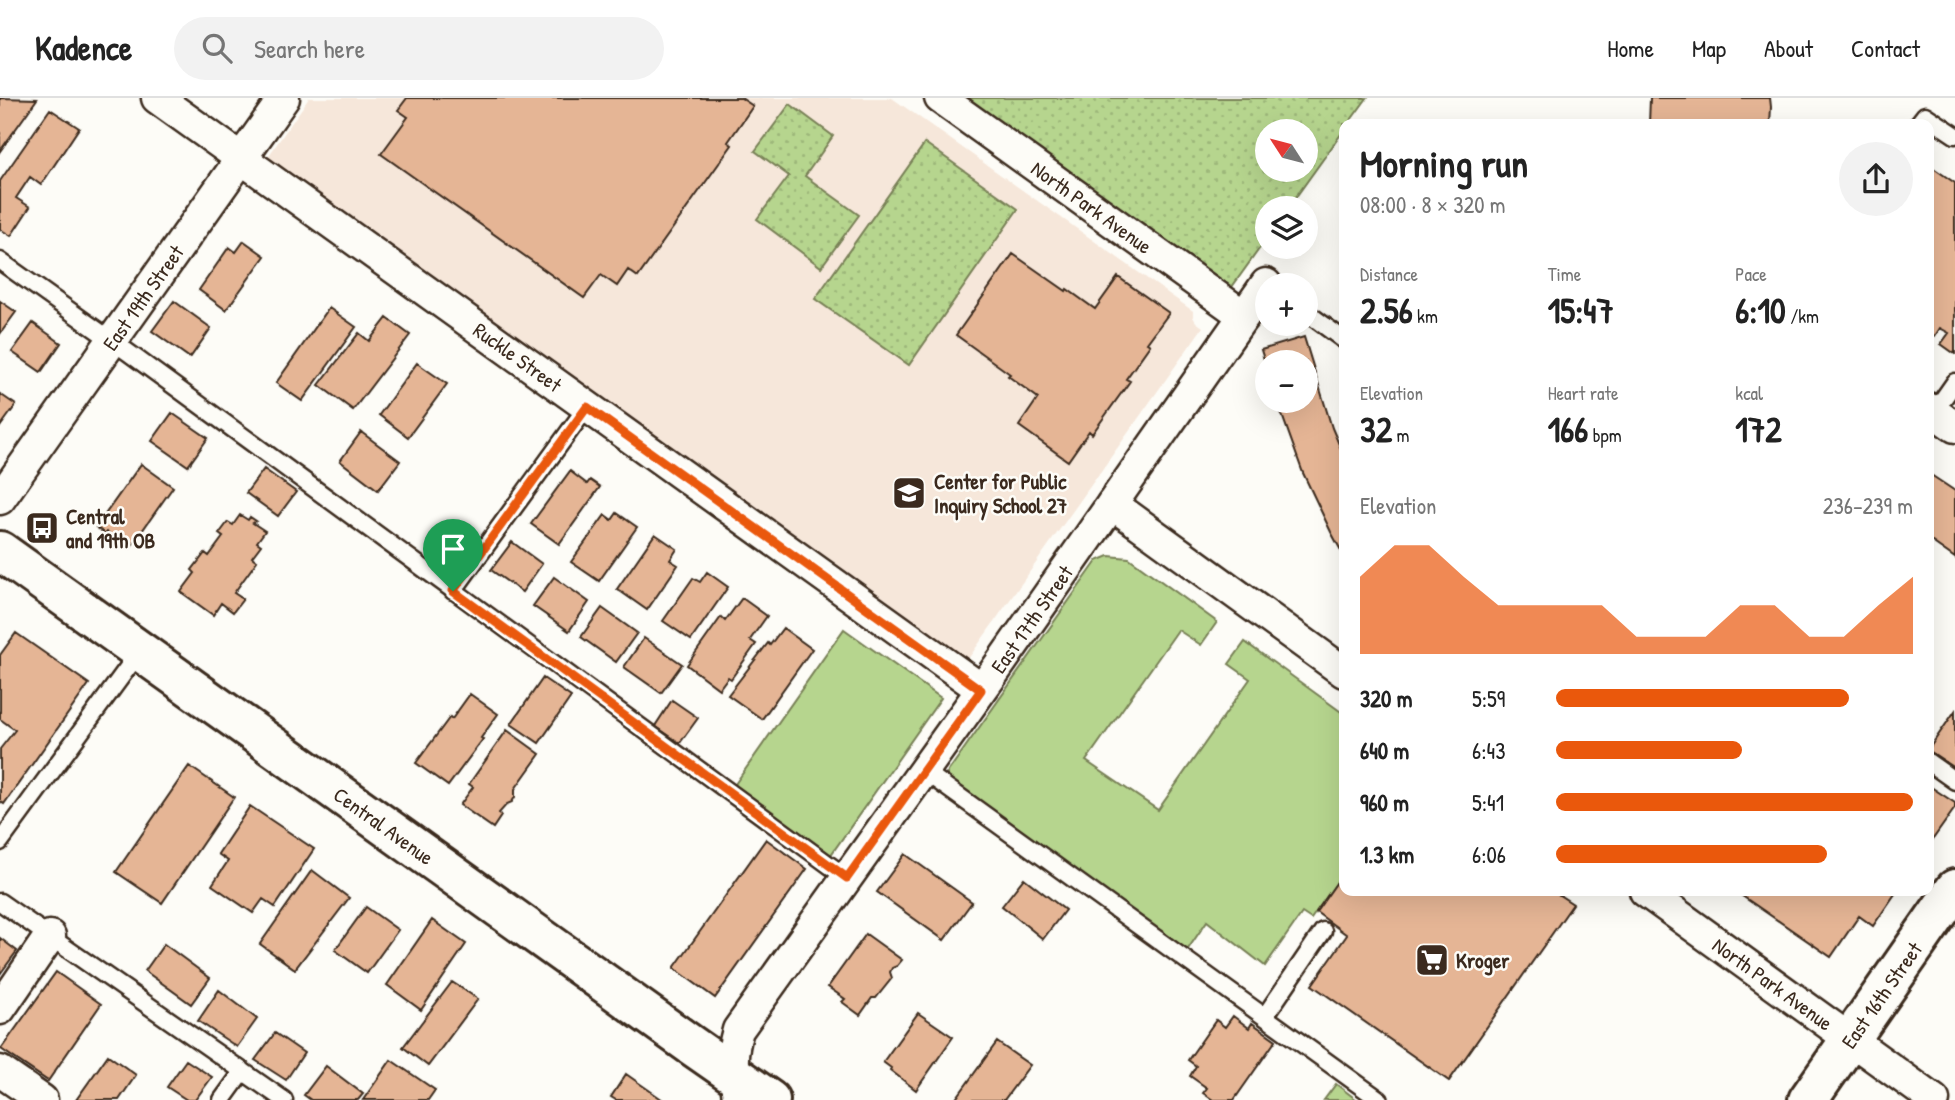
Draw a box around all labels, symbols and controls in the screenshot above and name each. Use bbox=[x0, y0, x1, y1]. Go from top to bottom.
search box bbox=[174, 17, 664, 80]
text: Kadence bbox=[35, 26, 132, 70]
icon: search bbox=[198, 29, 236, 67]
text: Search here bbox=[254, 31, 365, 66]
text: Home bbox=[1607, 32, 1654, 64]
text: Map bbox=[1692, 32, 1726, 64]
text: About bbox=[1764, 32, 1813, 64]
text: Contact bbox=[1851, 32, 1920, 64]
north arrow bbox=[1255, 119, 1318, 182]
map controls bbox=[1255, 119, 1318, 413]
text: Morning run bbox=[1360, 137, 1528, 189]
button: share bbox=[1839, 142, 1913, 216]
street label: North Park Avenue bbox=[1026, 154, 1158, 260]
text: 08:00 · 8 × 320 m bbox=[1360, 189, 1506, 220]
button: layers bbox=[1255, 196, 1318, 259]
street label: East 19th Street bbox=[95, 238, 191, 356]
text: Distance bbox=[1360, 261, 1418, 287]
text: Time bbox=[1548, 261, 1581, 287]
text: Pace bbox=[1735, 261, 1767, 287]
button: + bbox=[1255, 273, 1318, 336]
text: 2.56 bbox=[1360, 287, 1413, 334]
text: 15:47 bbox=[1548, 287, 1614, 334]
text: 6:10 bbox=[1735, 287, 1786, 334]
text: km bbox=[1413, 303, 1438, 329]
text: /km bbox=[1786, 303, 1819, 329]
street label: Ruckle Street bbox=[468, 315, 569, 399]
button: − bbox=[1255, 350, 1318, 413]
text: Elevation bbox=[1360, 380, 1423, 406]
text: Heart rate bbox=[1548, 380, 1619, 406]
text: kcal bbox=[1735, 380, 1763, 406]
text: 32 bbox=[1360, 406, 1392, 453]
text: 166 bbox=[1548, 406, 1588, 453]
text: 172 bbox=[1735, 406, 1782, 453]
text: m bbox=[1392, 422, 1409, 448]
text: bpm bbox=[1588, 422, 1622, 448]
place label: Center for Public Inquiry School 27 bbox=[934, 467, 1067, 521]
school or university icon: Center for Public Inquiry School 27 bbox=[890, 474, 928, 512]
text: Elevation bbox=[1360, 490, 1436, 521]
text: 236–239 m bbox=[1823, 490, 1913, 521]
place label: Central and 19th OB bbox=[66, 502, 156, 555]
bus stop icon: Central and 19th OB bbox=[23, 509, 61, 547]
pin bbox=[423, 519, 483, 591]
icon: arrive bbox=[434, 530, 472, 568]
street label: East 17th Street bbox=[984, 559, 1080, 679]
text: 320 m bbox=[1360, 683, 1412, 714]
text: 5:59 bbox=[1472, 683, 1505, 714]
text: 640 m bbox=[1360, 735, 1409, 766]
text: 6:43 bbox=[1472, 735, 1505, 766]
street label: Central Avenue bbox=[328, 780, 440, 871]
text: 960 m bbox=[1360, 787, 1409, 818]
text: 5:41 bbox=[1472, 787, 1504, 818]
text: 1.3 km bbox=[1360, 839, 1414, 870]
text: 6:06 bbox=[1472, 839, 1506, 870]
street label: North Park Avenue bbox=[1707, 930, 1839, 1037]
street label: East 16th Street bbox=[1834, 935, 1929, 1054]
supermarket icon: Kroger bbox=[1413, 941, 1451, 979]
place label: Kroger bbox=[1456, 946, 1510, 976]

